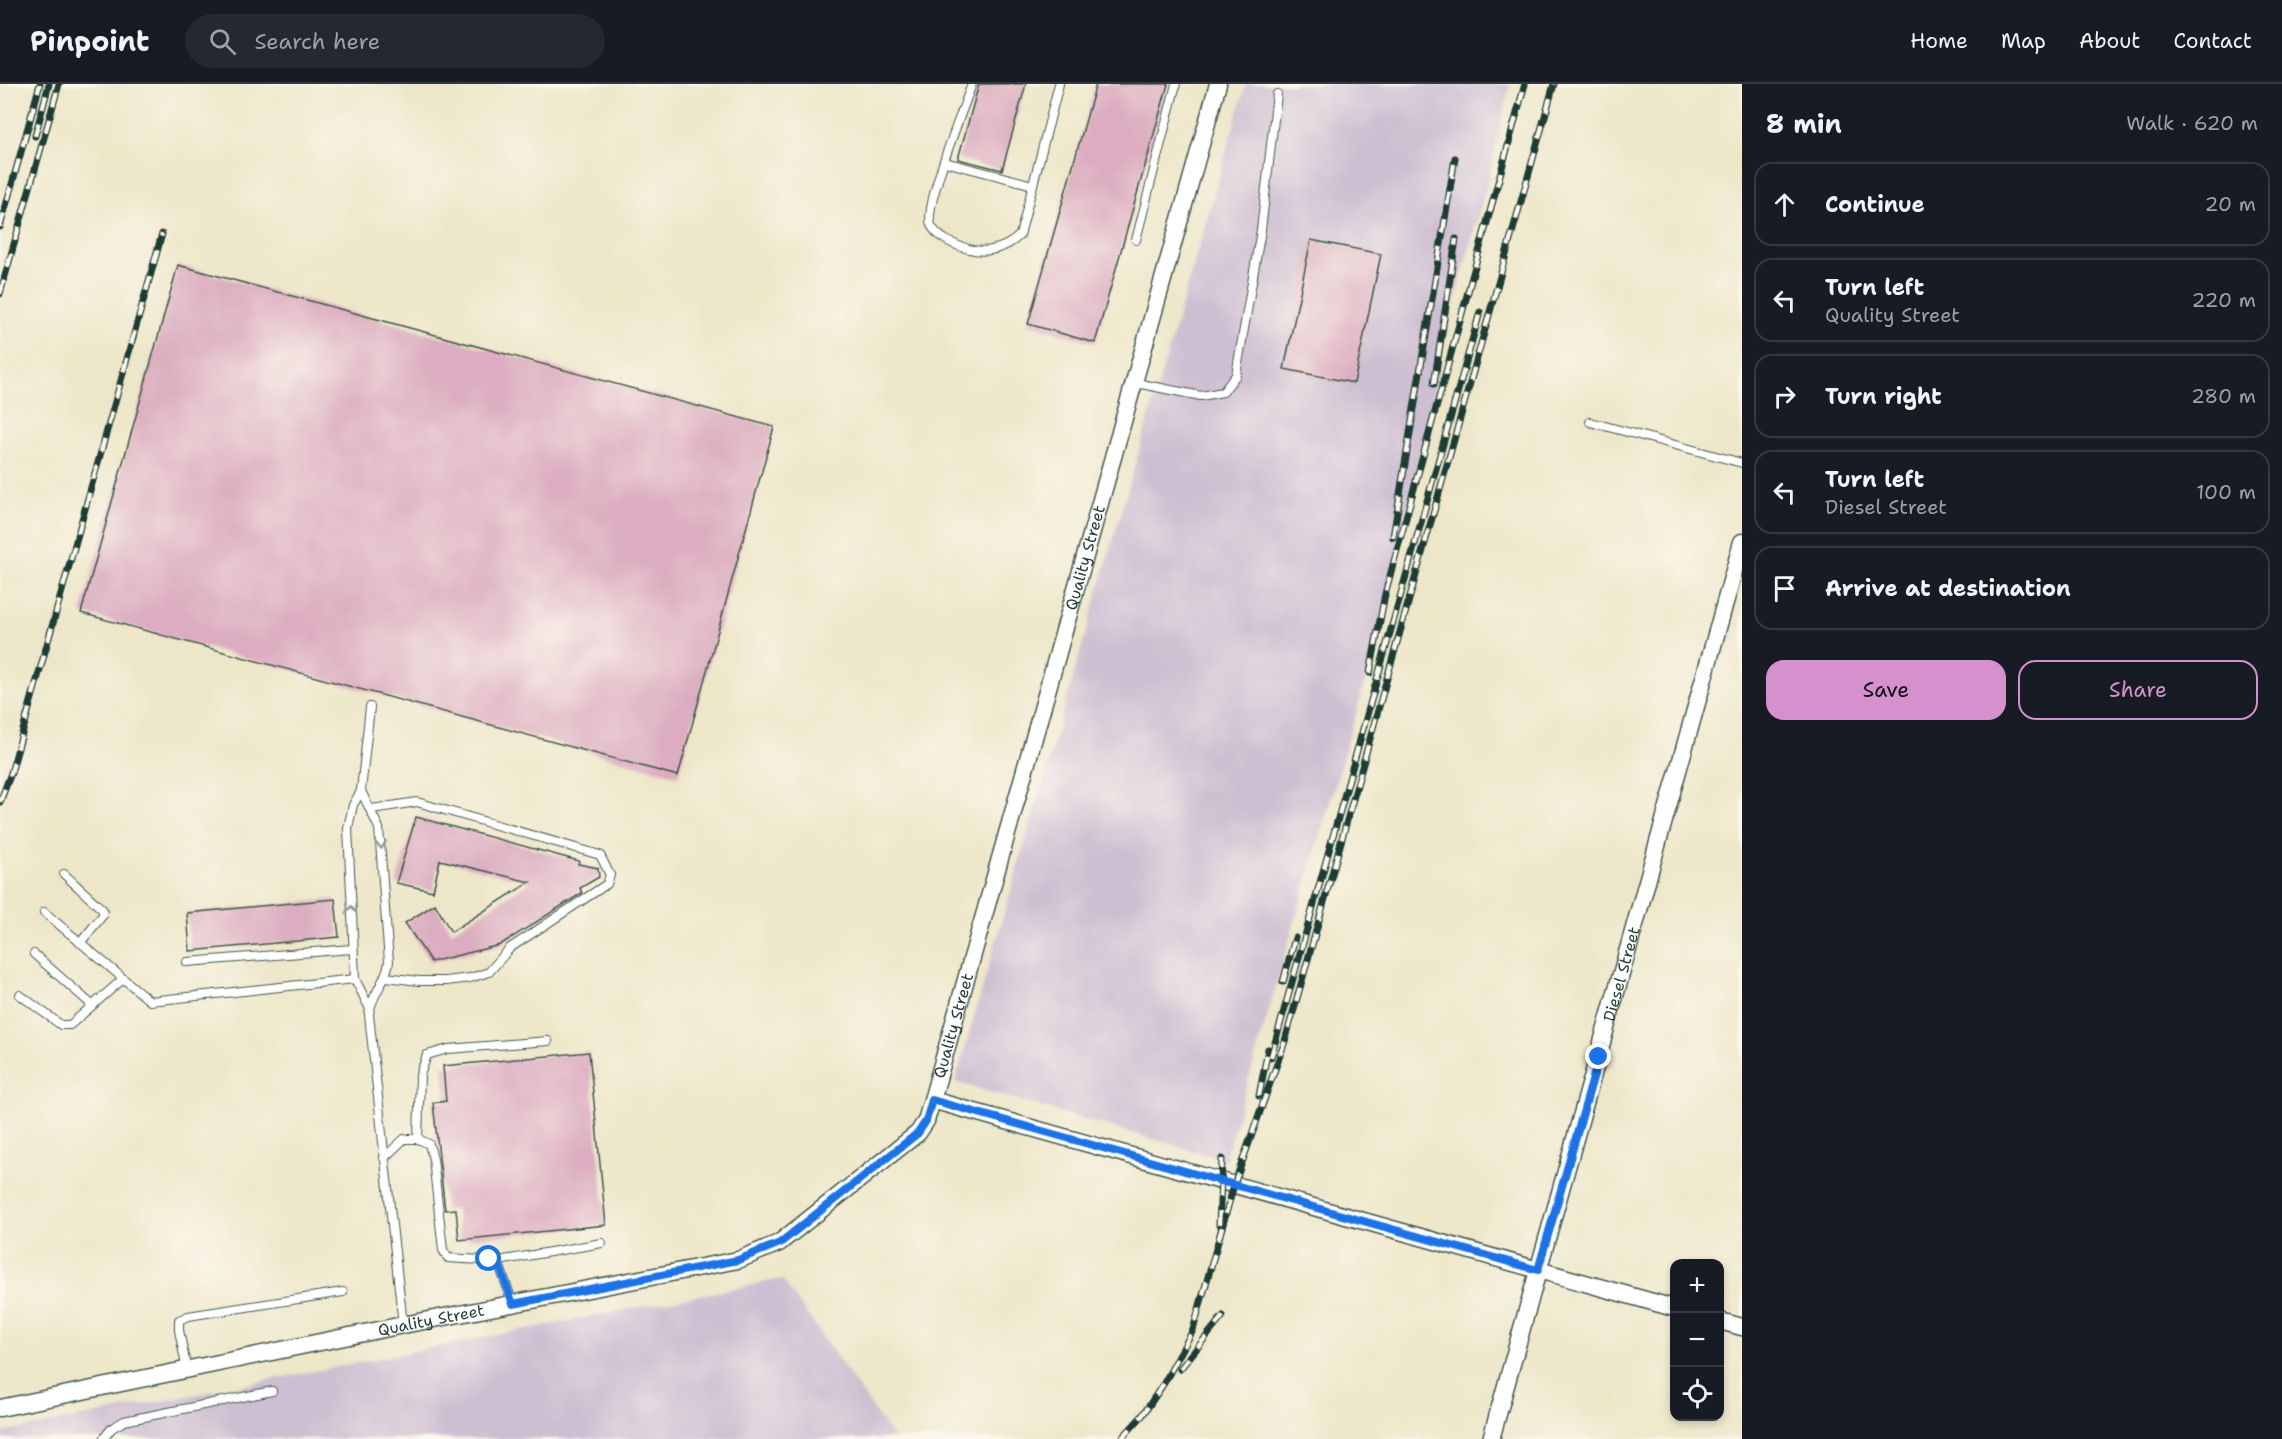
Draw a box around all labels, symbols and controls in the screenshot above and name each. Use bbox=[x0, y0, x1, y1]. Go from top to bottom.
search box bbox=[185, 14, 605, 68]
text: Pinpoint bbox=[30, 22, 149, 60]
icon: search bbox=[206, 25, 239, 58]
text: Search here bbox=[254, 27, 380, 56]
text: Home bbox=[1910, 27, 1968, 55]
text: Map bbox=[2001, 27, 2046, 55]
text: About bbox=[2079, 27, 2140, 55]
text: Contact bbox=[2173, 27, 2252, 55]
text: 8 min bbox=[1766, 106, 1842, 141]
text: Walk · 620 m bbox=[2126, 110, 2258, 136]
icon: ahead bbox=[1768, 188, 1801, 221]
text: Continue bbox=[1825, 190, 1925, 219]
text: 20 m bbox=[2205, 191, 2256, 217]
text: Turn left bbox=[1825, 273, 1924, 302]
icon: left bbox=[1768, 284, 1801, 317]
text: 220 m bbox=[2192, 287, 2256, 313]
text: Quality Street bbox=[1825, 302, 1960, 328]
icon: right bbox=[1768, 380, 1801, 413]
text: Turn right bbox=[1825, 382, 1942, 411]
text: 280 m bbox=[2191, 383, 2256, 409]
text: Turn left bbox=[1825, 465, 1924, 494]
icon: left bbox=[1768, 476, 1801, 509]
text: 100 m bbox=[2196, 479, 2256, 505]
text: Diesel Street bbox=[1825, 494, 1947, 520]
street label: Quality Street bbox=[1060, 503, 1110, 613]
icon: arrive bbox=[1768, 572, 1801, 605]
text: Arrive at destination bbox=[1825, 574, 2071, 603]
button: Save bbox=[1766, 660, 2006, 720]
button: Share bbox=[2018, 660, 2258, 720]
one-way arrow bbox=[375, 840, 387, 849]
one-way arrow bbox=[345, 905, 358, 914]
street label: Diesel Street bbox=[1598, 924, 1645, 1024]
street label: Quality Street bbox=[929, 971, 978, 1081]
route end bbox=[1585, 1043, 1611, 1069]
route start bbox=[475, 1245, 501, 1271]
map controls bbox=[1670, 1259, 1724, 1421]
button: + bbox=[1670, 1259, 1724, 1313]
street label: Quality Street bbox=[376, 1299, 486, 1341]
button: − bbox=[1670, 1313, 1724, 1367]
button: locate bbox=[1670, 1367, 1724, 1421]

